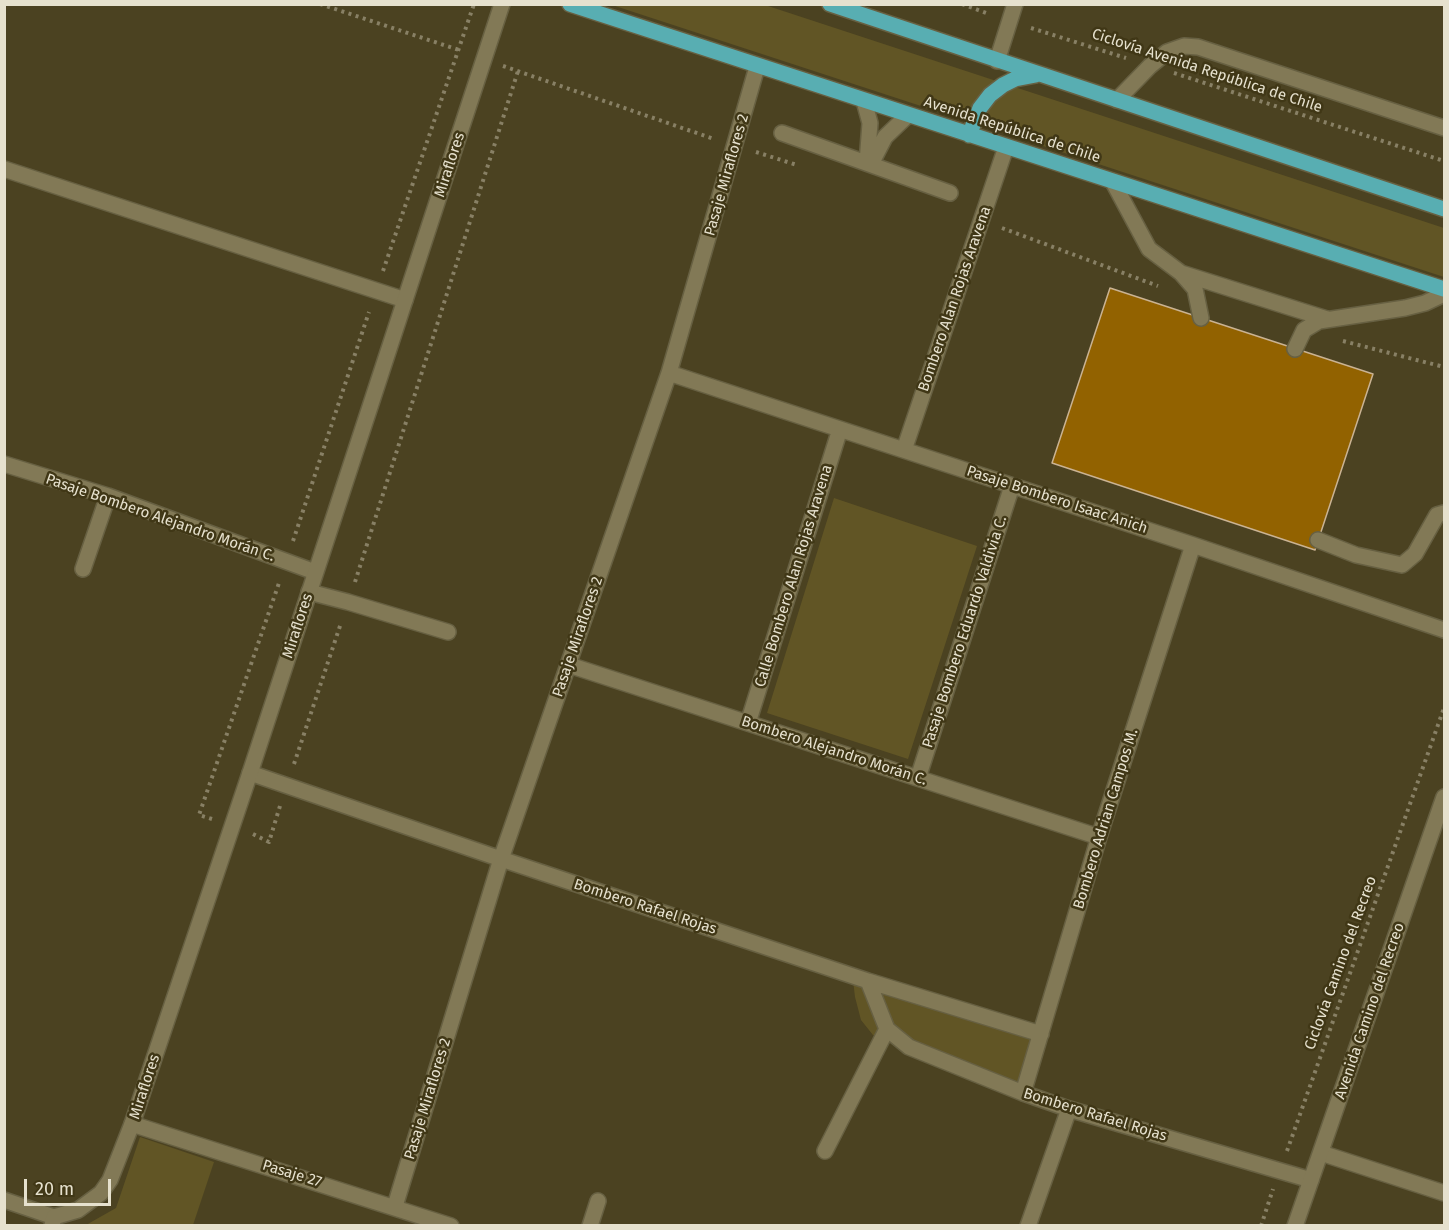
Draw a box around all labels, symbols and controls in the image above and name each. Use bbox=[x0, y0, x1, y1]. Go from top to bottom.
street label: Ciclovía Avenida República de Chile bbox=[1090, 25, 1324, 117]
street label: Avenida República de Chile bbox=[922, 93, 1102, 167]
street label: Pasaje Miraflores 2 bbox=[701, 112, 753, 238]
street label: Miraflores bbox=[431, 130, 469, 200]
street label: Bombero Alan Rojas Aravena bbox=[915, 204, 995, 394]
street label: Calle Bombero Alan Rojas Aravena bbox=[751, 462, 837, 690]
street label: Pasaje Bombero Isaac Anich bbox=[964, 462, 1150, 538]
street label: Pasaje Bombero Alejandro Morán C. bbox=[43, 470, 277, 566]
street label: Pasaje Bombero Eduardo Valdivia C. bbox=[919, 514, 1011, 750]
street label: Pasaje Miraflores 2 bbox=[549, 575, 607, 699]
street label: Miraflores bbox=[279, 591, 317, 661]
street label: Bombero Alejandro Morán C. bbox=[739, 712, 929, 790]
street label: Bombero Adrian Campos M. bbox=[1070, 727, 1142, 911]
street label: Ciclovía Camino del Recreo bbox=[1301, 874, 1381, 1052]
street label: Bombero Rafael Rojas bbox=[571, 875, 719, 939]
street label: Avenida Camino del Recreo bbox=[1331, 921, 1409, 1101]
street label: Pasaje Miraflores 2 bbox=[401, 1036, 455, 1162]
street label: Miraflores bbox=[126, 1052, 164, 1122]
street label: Bombero Rafael Rojas bbox=[1021, 1085, 1169, 1145]
street label: Pasaje 27 bbox=[260, 1156, 324, 1192]
scale bar bbox=[27, 1167, 114, 1205]
text: 20 m bbox=[35, 1178, 74, 1200]

